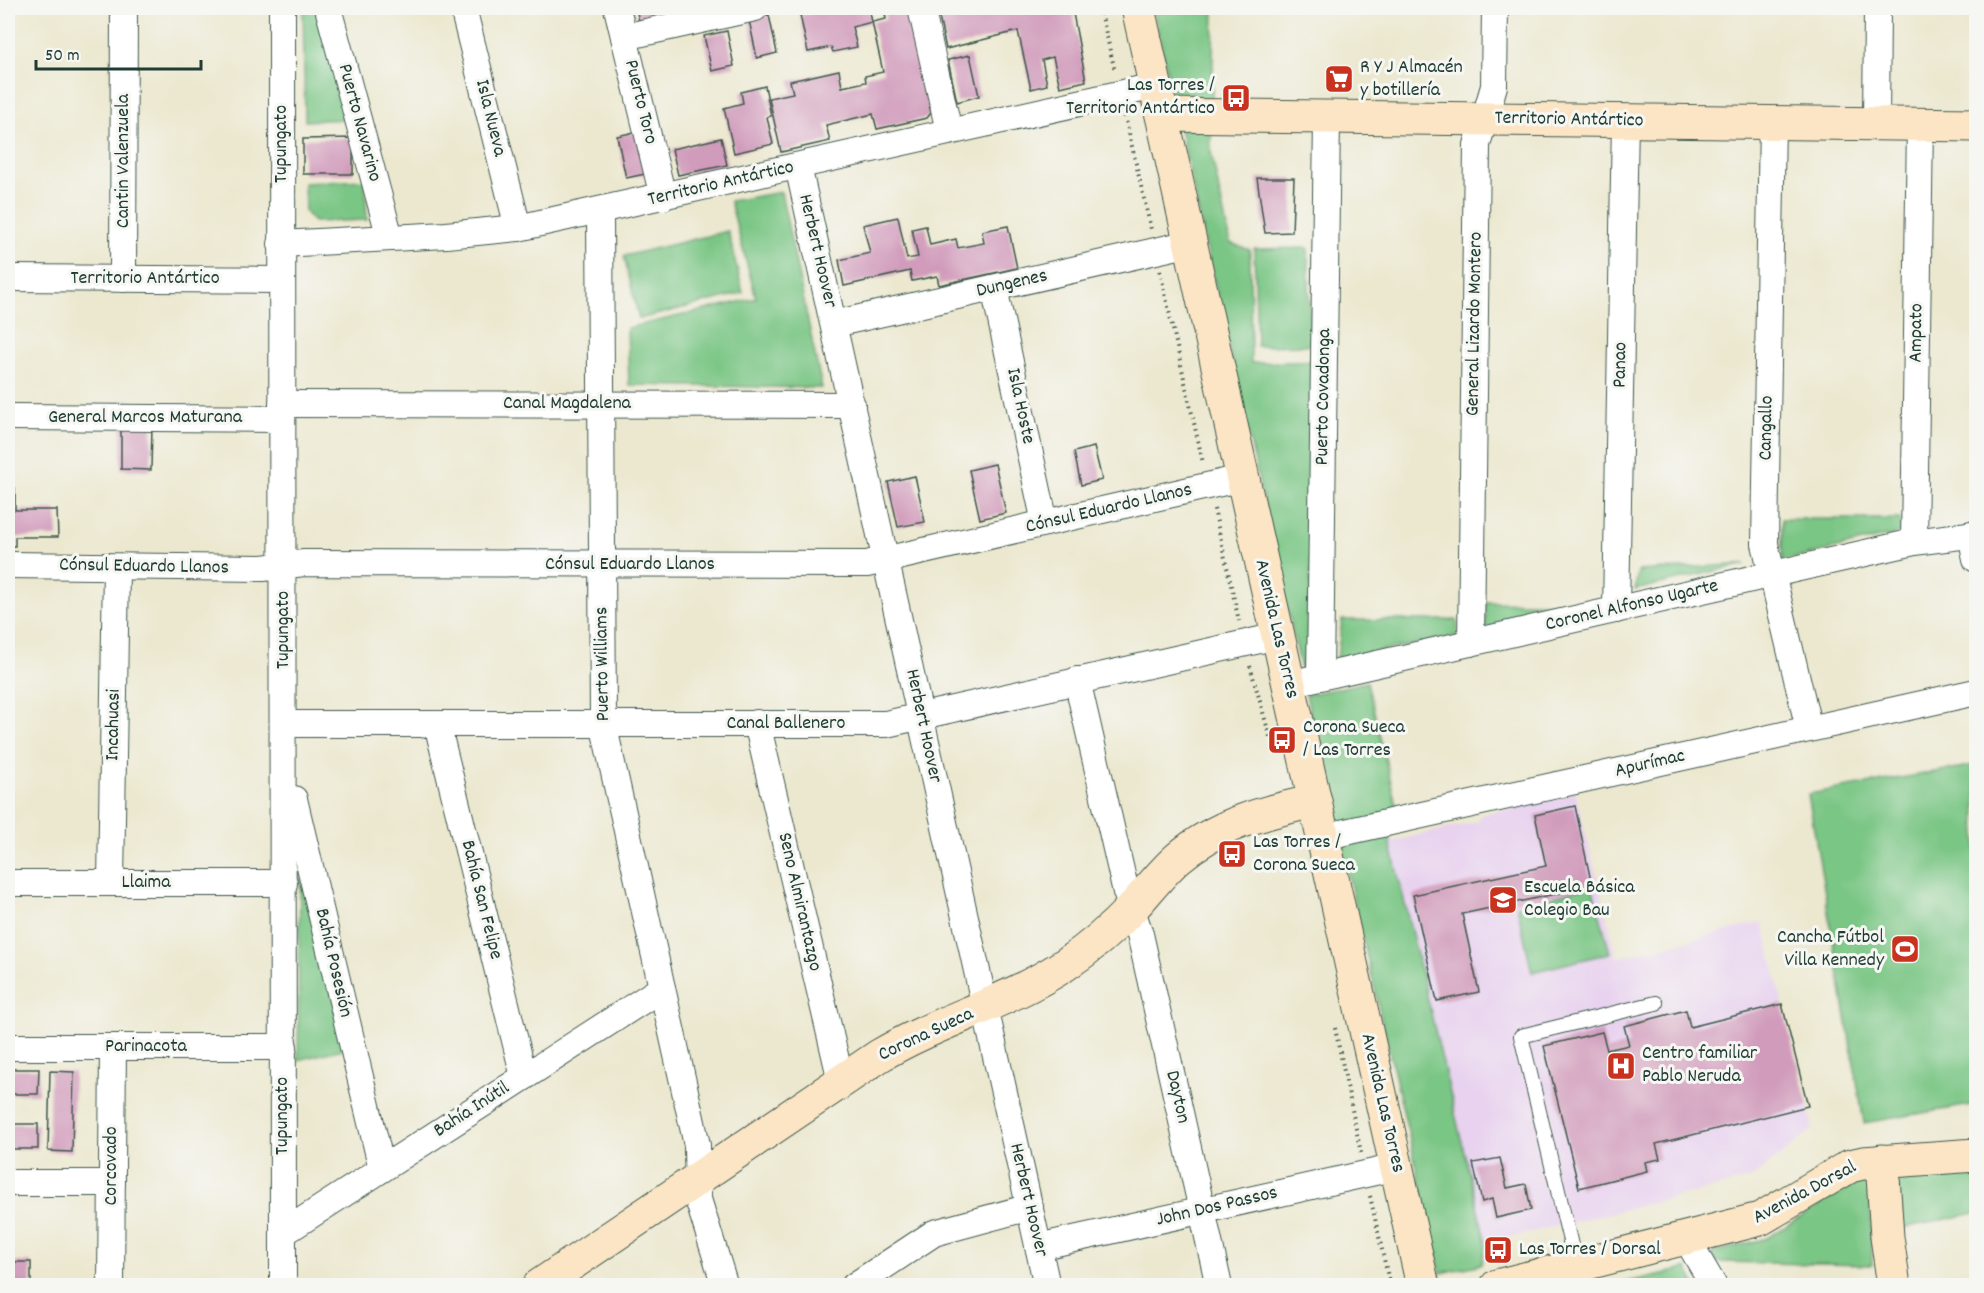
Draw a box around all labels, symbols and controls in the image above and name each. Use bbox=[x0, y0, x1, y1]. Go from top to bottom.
scale bar bbox=[36, 33, 201, 71]
text: 50 m bbox=[45, 44, 80, 69]
place label: R Y J Almacén y botillería bbox=[1360, 54, 1463, 105]
street label: Puerto Toro bbox=[616, 57, 664, 147]
street label: Puerto Navarino bbox=[330, 61, 388, 185]
supermarket icon: R Y J Almacén y botillería bbox=[1323, 63, 1355, 95]
place label: Las Torres / Territorio Antártico bbox=[1066, 72, 1215, 123]
street label: Isla Nueva bbox=[467, 77, 513, 160]
bus stop icon: Las Torres / Territorio Antártico bbox=[1220, 82, 1252, 114]
street label: Cantin Valenzuela bbox=[110, 93, 138, 228]
street label: Tupungato bbox=[268, 105, 296, 183]
street label: Territorio Antártico bbox=[1494, 105, 1644, 135]
street label: Territorio Antártico bbox=[645, 154, 797, 214]
street label: Herbert Hoover bbox=[790, 191, 844, 311]
street label: General Lizardo Montero bbox=[1459, 231, 1491, 417]
street label: Dungenes bbox=[974, 262, 1050, 306]
street label: Territorio Antártico bbox=[70, 265, 220, 293]
street label: Ampato bbox=[1902, 303, 1932, 363]
street label: Puerto Covadonga bbox=[1309, 328, 1339, 466]
street label: Panao bbox=[1607, 342, 1635, 388]
street label: Isla Hoste bbox=[998, 365, 1042, 447]
street label: Canal Magdalena bbox=[503, 390, 632, 418]
street label: Cangallo bbox=[1752, 395, 1782, 461]
street label: General Marcos Maturana bbox=[48, 404, 243, 432]
street label: Cónsul Eduardo Llanos bbox=[1023, 476, 1195, 542]
street label: Cónsul Eduardo Llanos bbox=[545, 551, 715, 579]
street label: Cónsul Eduardo Llanos bbox=[59, 552, 229, 582]
street label: Avenida Las Torres bbox=[1246, 557, 1306, 701]
street label: Coronel Alfonso Ugarte bbox=[1543, 572, 1721, 640]
street label: Tupungato bbox=[270, 591, 298, 669]
street label: Puerto Williams bbox=[588, 606, 618, 722]
street label: Herbert Hoover bbox=[897, 666, 949, 786]
street label: Incahuasi bbox=[99, 688, 129, 761]
street label: Canal Ballenero bbox=[727, 710, 845, 738]
place label: Corona Sueca / Las Torres bbox=[1303, 714, 1406, 765]
bus stop icon: Corona Sueca / Las Torres bbox=[1266, 724, 1298, 756]
street label: Apurímac bbox=[1612, 742, 1688, 786]
place label: Las Torres / Corona Sueca bbox=[1253, 829, 1356, 880]
street label: Seno Almirantazgo bbox=[769, 830, 829, 974]
street label: Bahía San Felipe bbox=[453, 838, 509, 963]
bus stop icon: Las Torres / Corona Sueca bbox=[1216, 838, 1248, 870]
street label: Llaima bbox=[121, 869, 171, 897]
place label: Escuela Básica Colegio Bau bbox=[1524, 874, 1635, 925]
school or university icon: Escuela Básica Colegio Bau bbox=[1487, 884, 1519, 916]
street label: Bahía Posesión bbox=[307, 906, 359, 1020]
place label: Cancha Fútbol Villa Kennedy bbox=[1777, 924, 1885, 975]
sports icon: Cancha Fútbol Villa Kennedy bbox=[1889, 933, 1921, 965]
street label: Corona Sueca bbox=[874, 1001, 979, 1069]
street label: Avenida Las Torres bbox=[1352, 1031, 1412, 1175]
street label: Parinacota bbox=[105, 1033, 188, 1061]
place label: Centro familiar Pablo Neruda bbox=[1642, 1040, 1758, 1091]
hospital icon: Centro familiar Pablo Neruda bbox=[1605, 1050, 1637, 1082]
street label: Dayton bbox=[1157, 1068, 1197, 1126]
street label: Bahía Inútil bbox=[429, 1075, 516, 1145]
street label: Tupungato bbox=[269, 1077, 297, 1155]
street label: Corcovado bbox=[98, 1126, 126, 1206]
street label: Herbert Hoover bbox=[1001, 1140, 1055, 1260]
street label: Avenida Dorsal bbox=[1748, 1154, 1862, 1232]
street label: John Dos Passos bbox=[1153, 1179, 1281, 1235]
bus stop icon: Las Torres / Dorsal bbox=[1482, 1234, 1514, 1266]
place label: Las Torres / Dorsal bbox=[1519, 1236, 1661, 1264]

